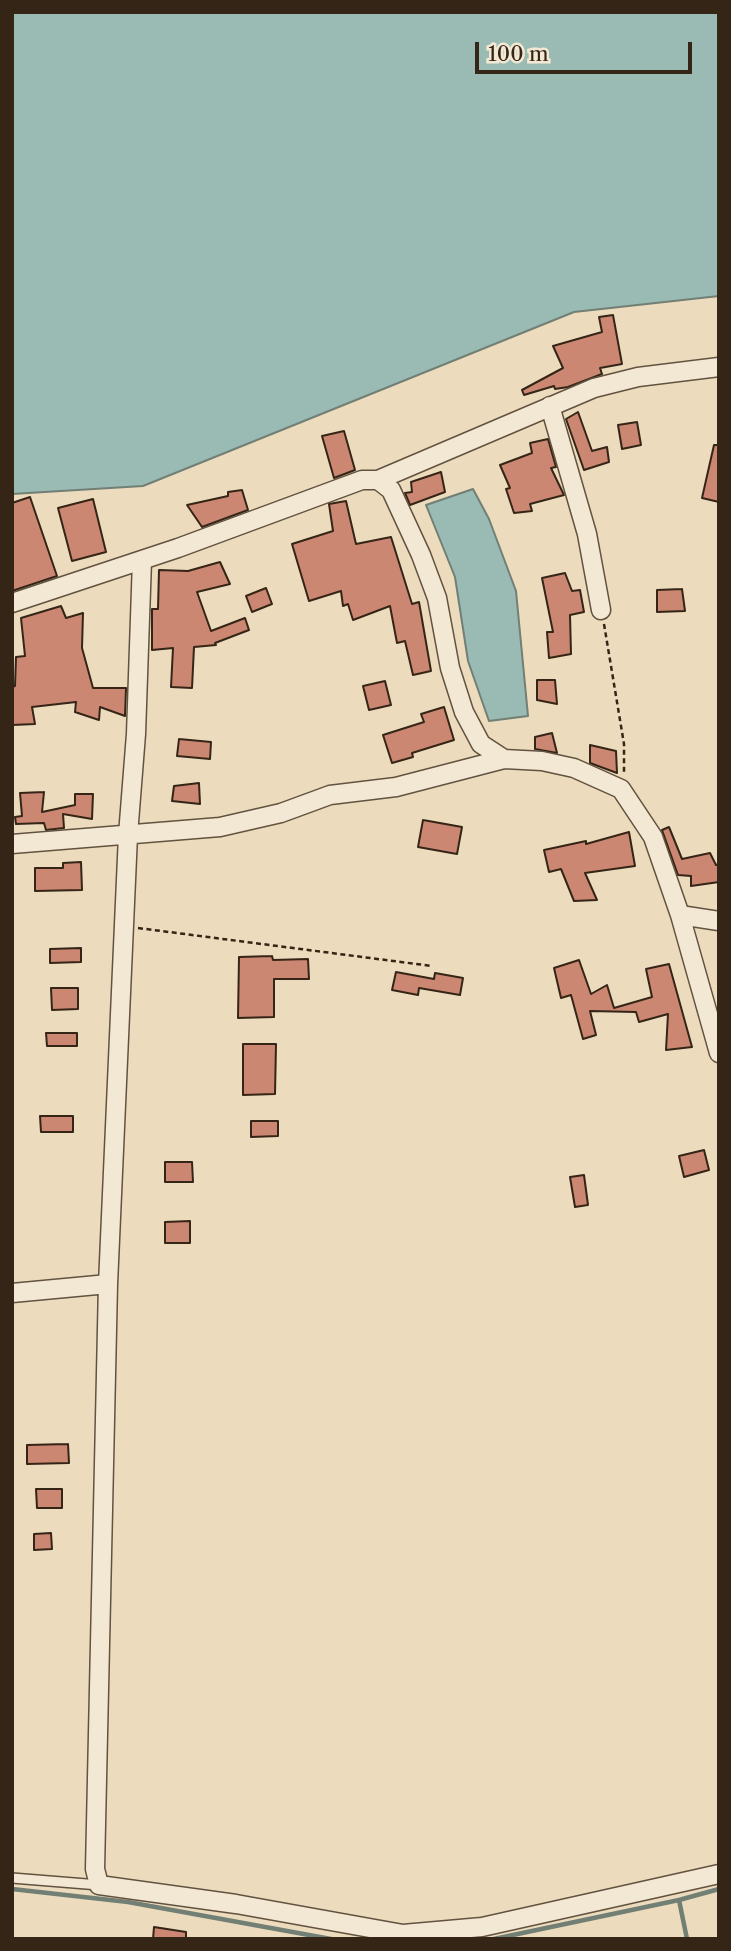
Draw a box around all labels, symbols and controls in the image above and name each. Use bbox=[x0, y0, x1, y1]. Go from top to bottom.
scale bar bbox=[479, 28, 696, 72]
text: 100 m bbox=[488, 41, 549, 66]

